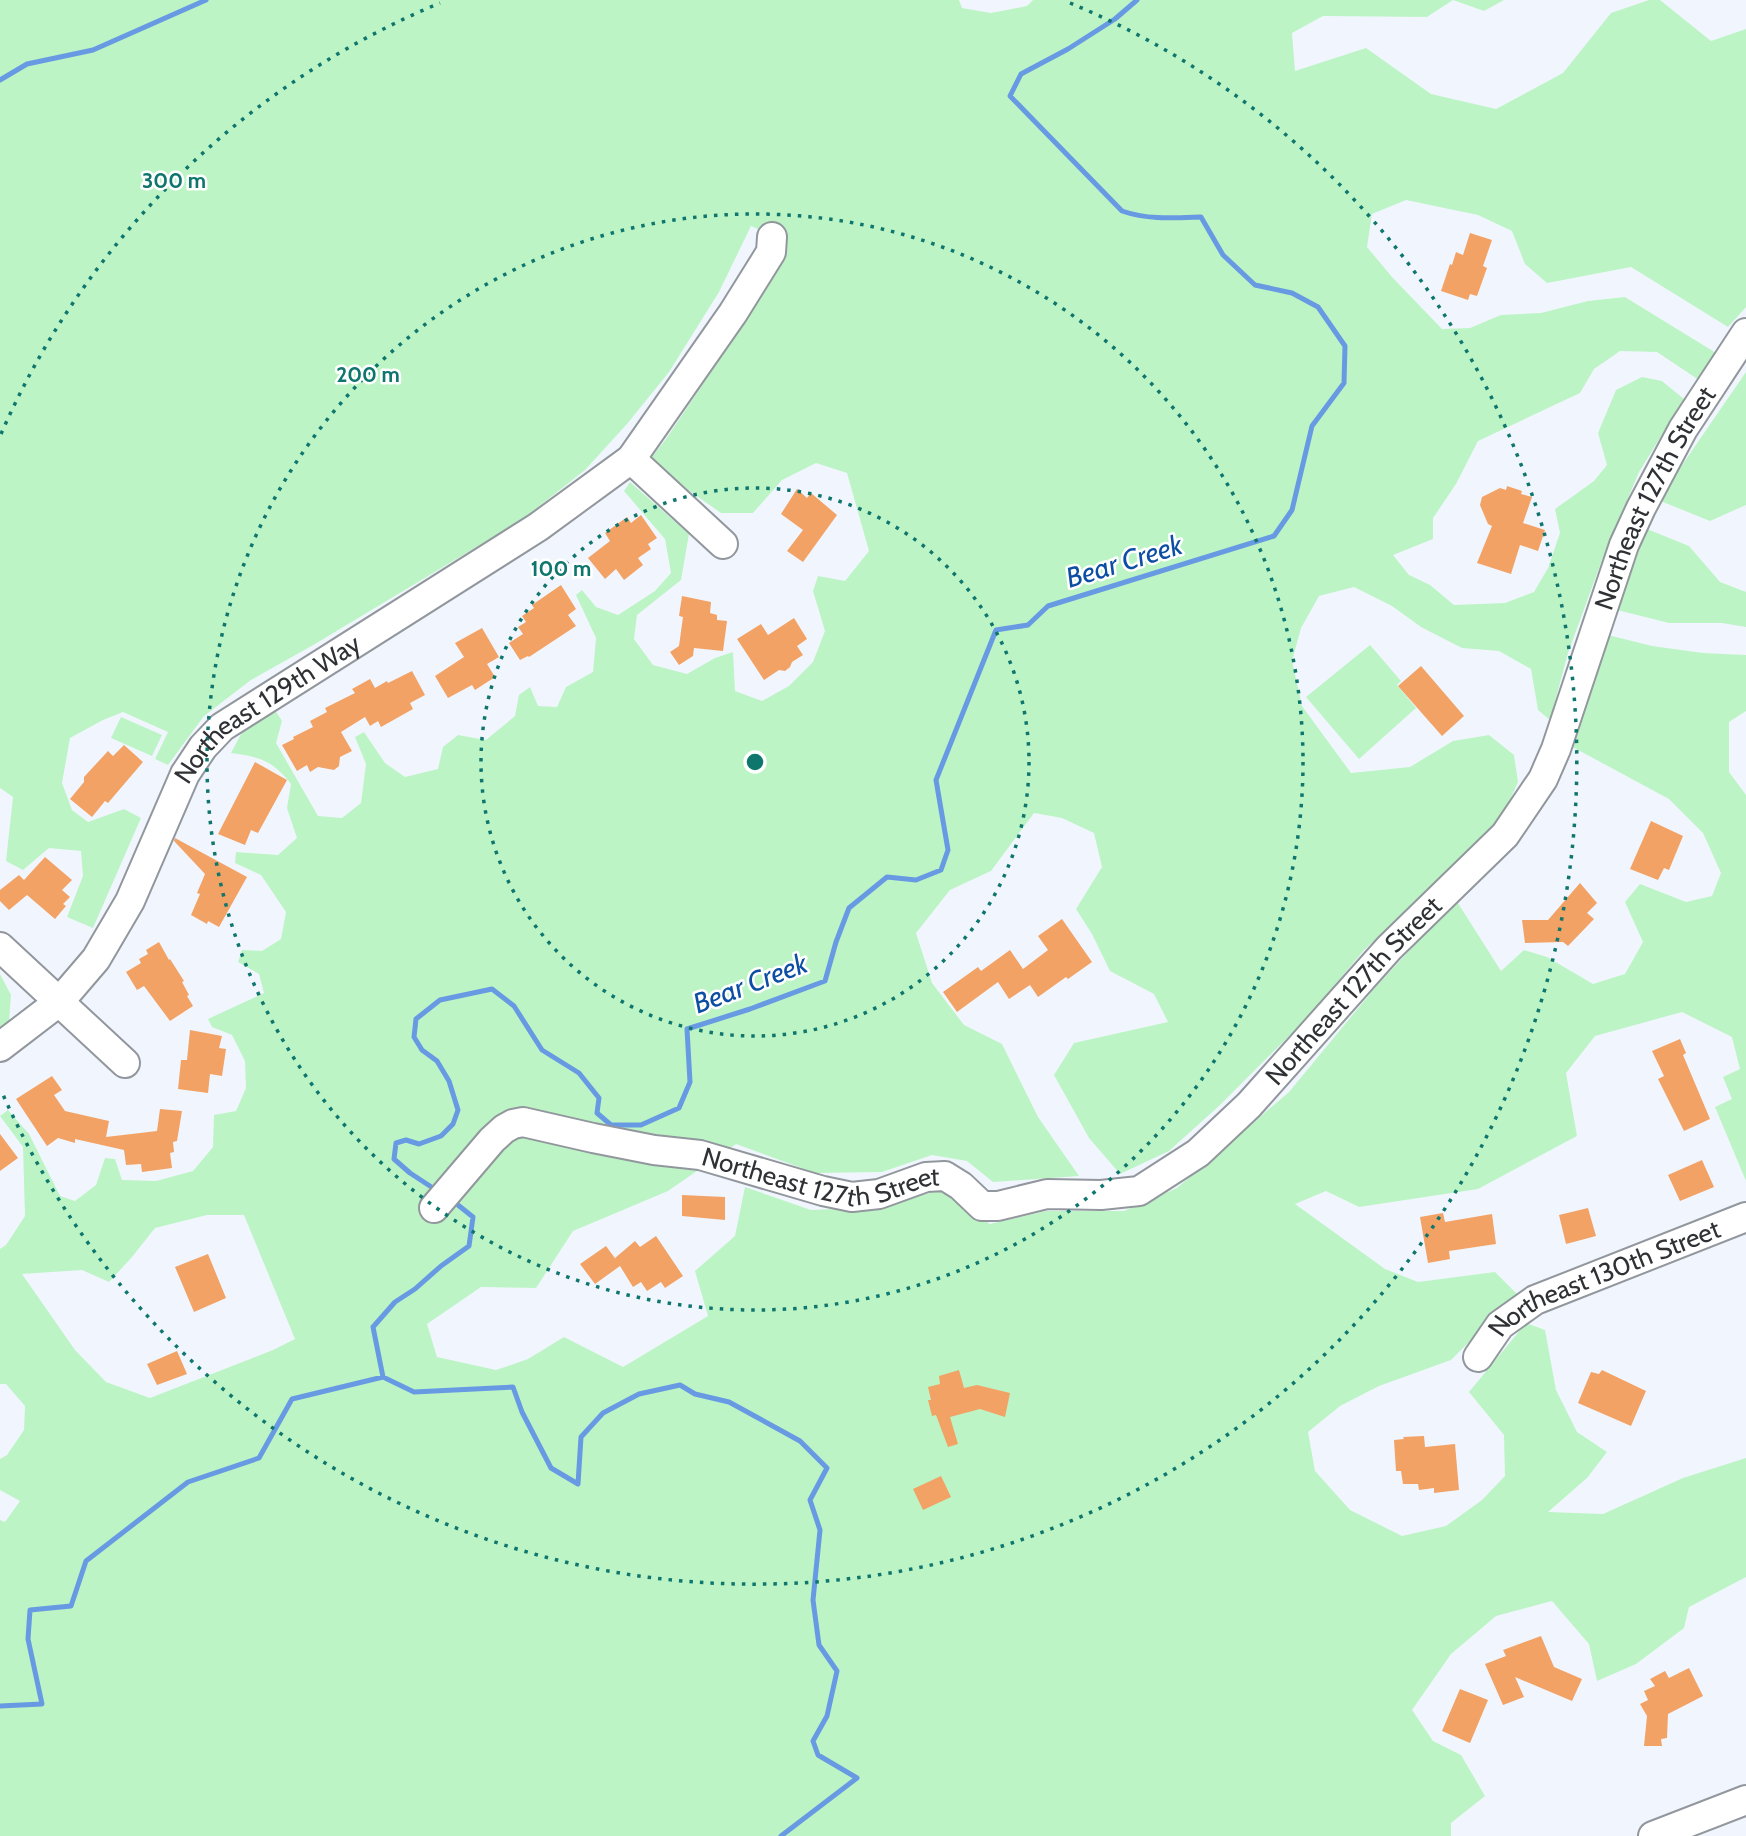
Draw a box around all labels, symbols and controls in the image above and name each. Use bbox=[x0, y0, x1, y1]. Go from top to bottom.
text: 300 m bbox=[142, 168, 206, 193]
text: 200 m bbox=[336, 362, 400, 387]
street label: Northeast 127th Street bbox=[1587, 380, 1723, 614]
water label: Bear Creek bbox=[1062, 527, 1187, 595]
text: 100 m bbox=[531, 556, 591, 581]
street label: Northeast 129th Way bbox=[167, 627, 366, 789]
centre of rings bbox=[743, 750, 767, 774]
street label: Northeast 127th Street bbox=[1259, 889, 1448, 1092]
water label: Bear Creek bbox=[688, 945, 813, 1020]
street label: Northeast 127th Street bbox=[698, 1140, 940, 1213]
street label: Northeast 130th Street bbox=[1481, 1213, 1725, 1343]

